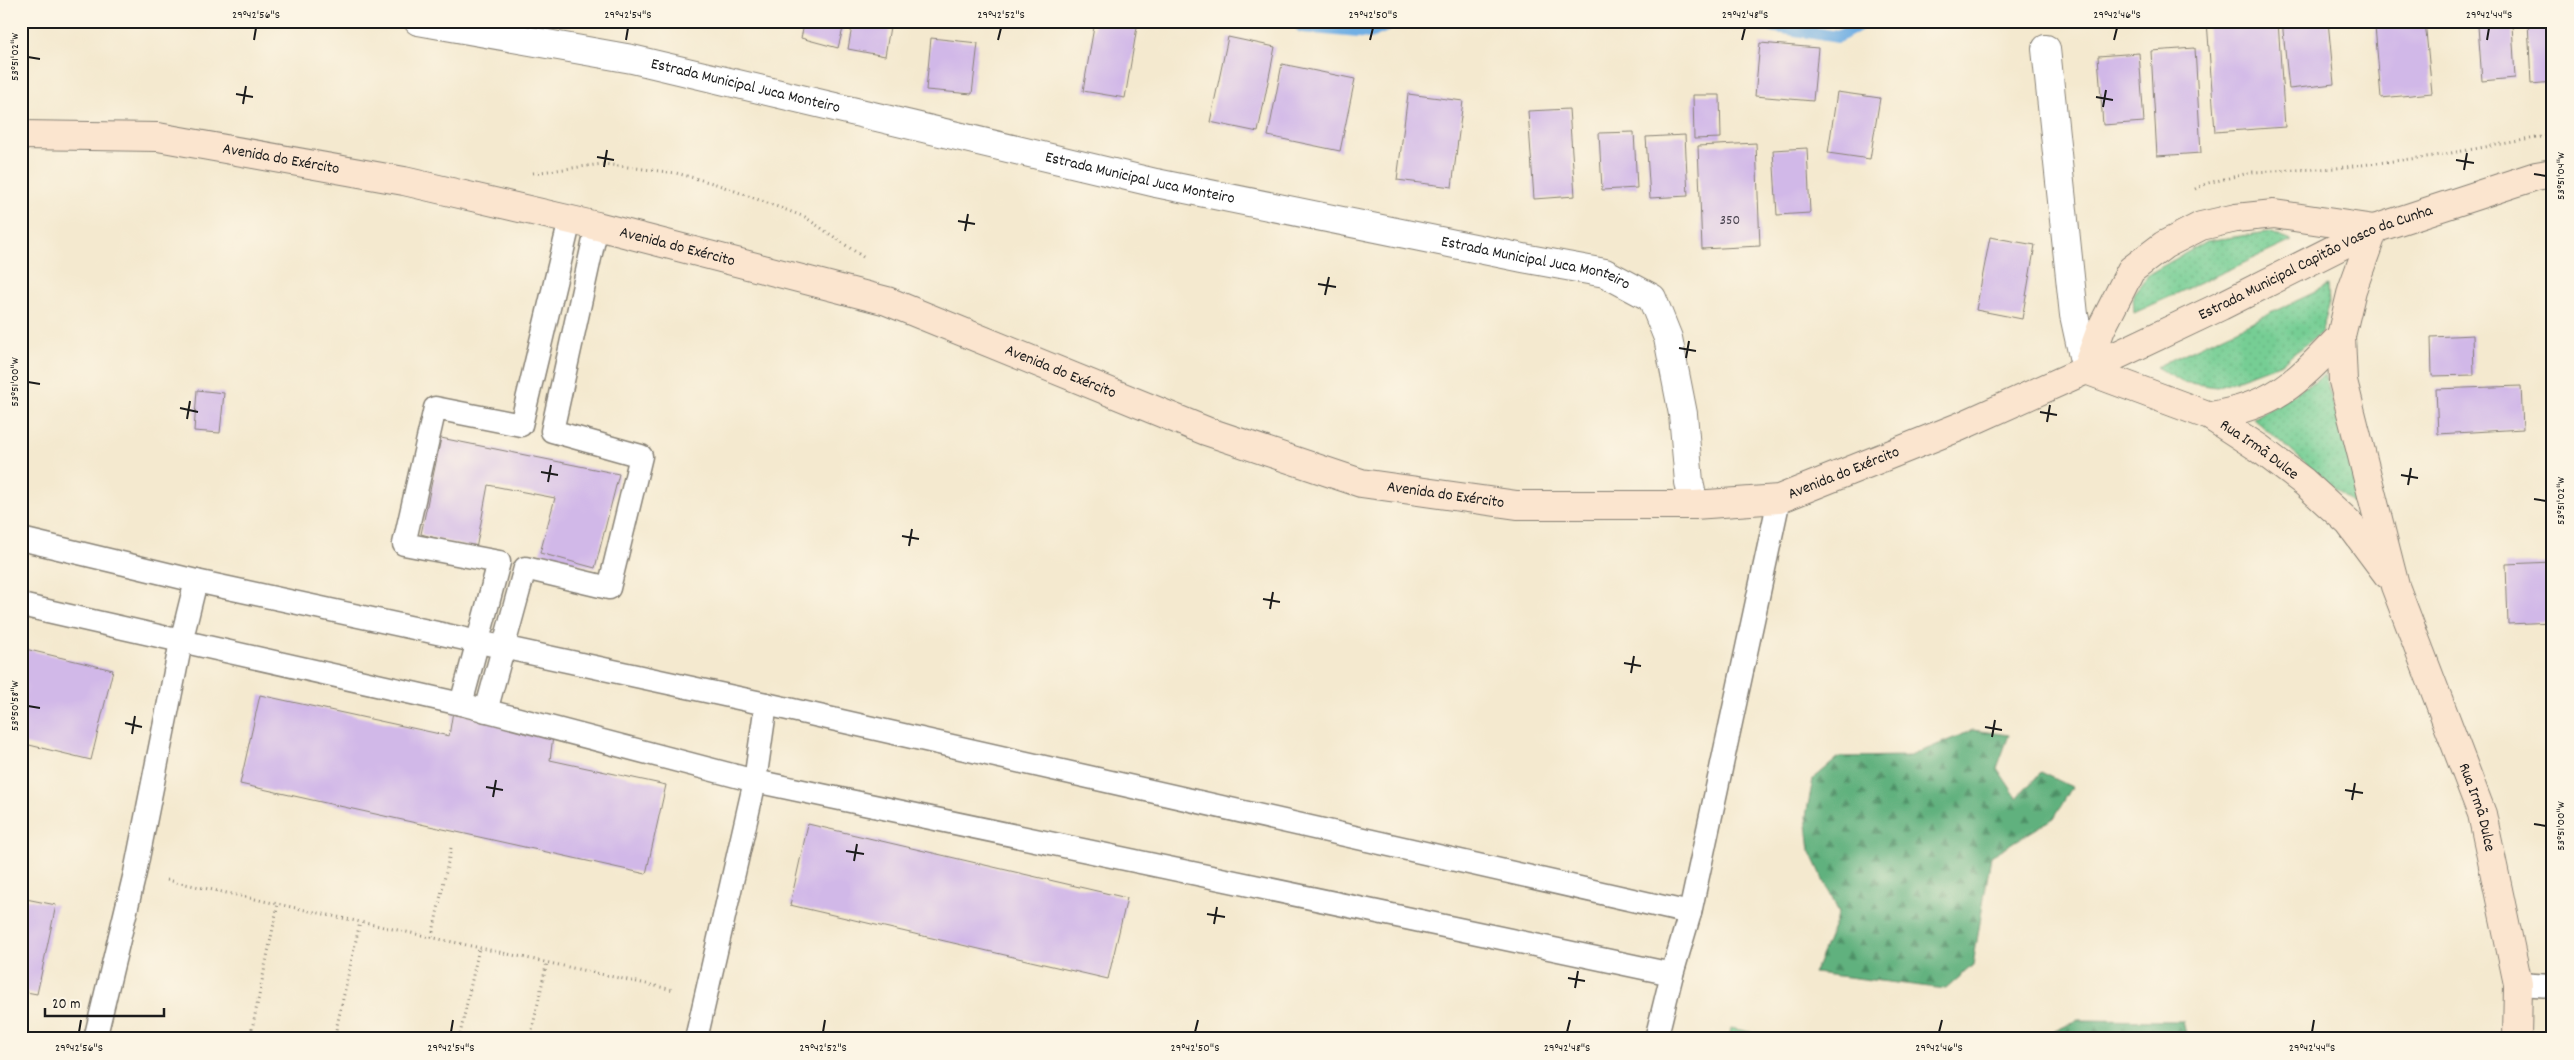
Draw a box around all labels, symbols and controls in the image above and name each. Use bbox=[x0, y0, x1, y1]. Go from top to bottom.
text: 29°42'56"S bbox=[232, 7, 280, 24]
text: 29°42'54"S bbox=[604, 7, 652, 24]
text: 29°42'52"S bbox=[977, 7, 1025, 24]
text: 29°42'50"S bbox=[1349, 7, 1397, 24]
text: 29°42'48"S bbox=[1722, 7, 1768, 24]
text: 29°42'46"S bbox=[2093, 7, 2141, 24]
text: 29°42'44"S bbox=[2466, 7, 2512, 24]
text: 53°51'02"W bbox=[7, 33, 24, 81]
street label: Estrada Municipal Juca Monteiro bbox=[649, 52, 842, 119]
street label: Avenida do Exército bbox=[221, 137, 341, 181]
street label: Estrada Municipal Juca Monteiro bbox=[1043, 146, 1237, 210]
text: 53°51'04"W bbox=[2553, 152, 2570, 200]
street label: Estrada Municipal Capitão Vasco da Cunha bbox=[2195, 199, 2436, 327]
house number: 350 bbox=[1720, 211, 1740, 231]
street label: Avenida do Exército bbox=[617, 221, 737, 273]
street label: Estrada Municipal Juca Monteiro bbox=[1439, 230, 1634, 296]
street label: Avenida do Exército bbox=[1001, 339, 1120, 405]
text: 53°51'00"W bbox=[7, 357, 24, 407]
street label: Rua Irmã Dulce bbox=[2215, 414, 2304, 486]
street label: Avenida do Exército bbox=[1784, 440, 1903, 506]
street label: Avenida do Exército bbox=[1385, 475, 1506, 515]
text: 53°51'02"W bbox=[2553, 477, 2570, 525]
text: 53°50'58"W bbox=[7, 681, 24, 731]
street label: Rua Irmã Dulce bbox=[2452, 760, 2501, 854]
text: 53°51'00"W bbox=[2553, 801, 2570, 851]
scale bar bbox=[45, 985, 164, 1017]
text: 20 m bbox=[52, 994, 80, 1016]
text: 29°42'56"S bbox=[55, 1040, 103, 1057]
text: 29°42'54"S bbox=[427, 1040, 475, 1057]
text: 29°42'52"S bbox=[799, 1040, 847, 1057]
text: 29°42'50"S bbox=[1171, 1040, 1219, 1057]
text: 29°42'48"S bbox=[1544, 1040, 1590, 1057]
text: 29°42'46"S bbox=[1915, 1040, 1963, 1057]
text: 29°42'44"S bbox=[2289, 1040, 2335, 1057]

